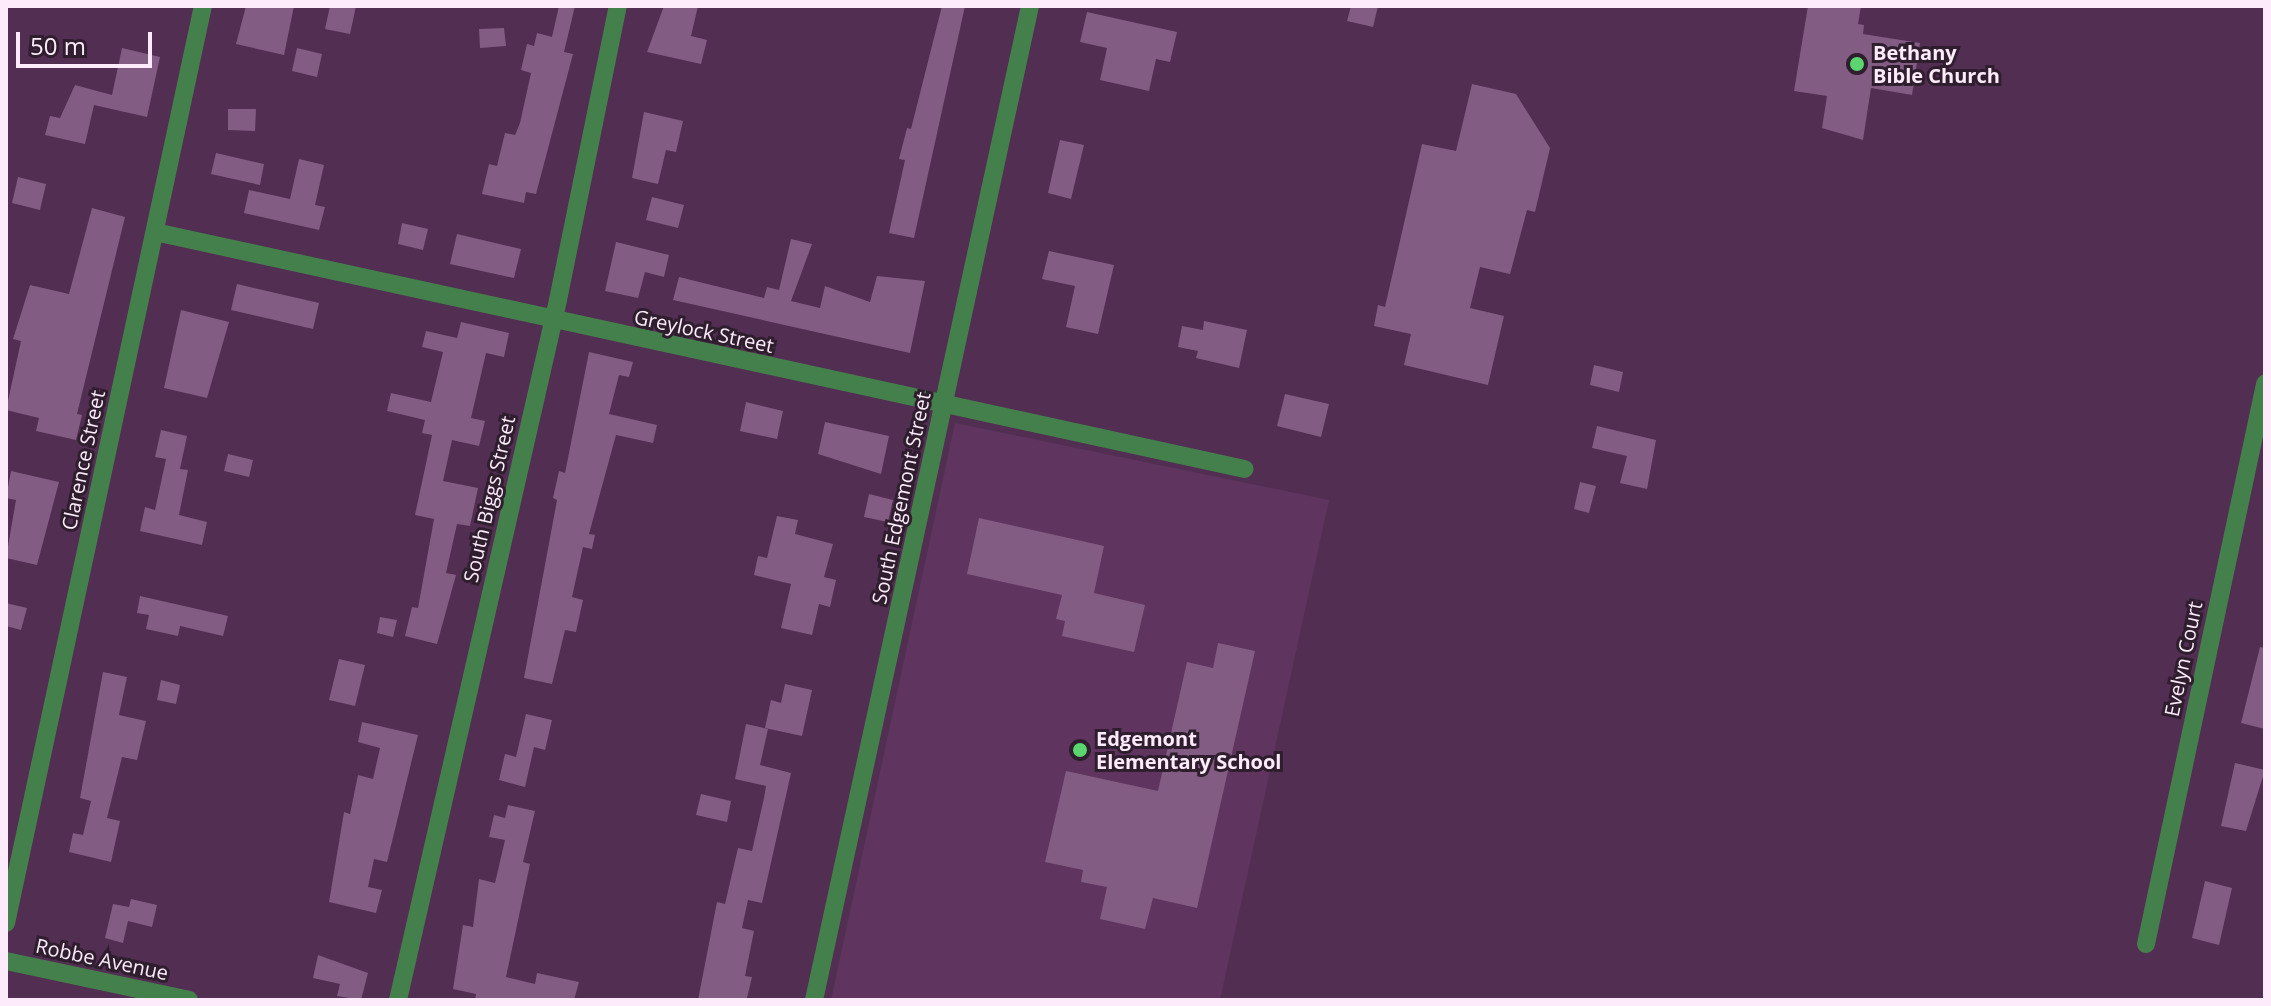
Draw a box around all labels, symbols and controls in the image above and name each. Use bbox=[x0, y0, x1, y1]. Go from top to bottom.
scale bar bbox=[20, 16, 156, 66]
text: 50 m bbox=[30, 29, 86, 62]
place label: Bethany Bible Church bbox=[1873, 40, 2000, 87]
marker: Bethany Bible Church bbox=[1848, 55, 1866, 73]
street label: Greylock Street bbox=[632, 304, 776, 358]
street label: Clarence Street bbox=[56, 388, 110, 532]
street label: South Edgemont Street bbox=[867, 390, 935, 606]
street label: South Biggs Street bbox=[458, 413, 520, 585]
street label: Evelyn Court bbox=[2159, 599, 2207, 719]
place label: Edgemont Elementary School bbox=[1096, 726, 1281, 773]
marker: Edgemont Elementary School bbox=[1071, 741, 1089, 759]
street label: Robbe Avenue bbox=[34, 933, 170, 985]

